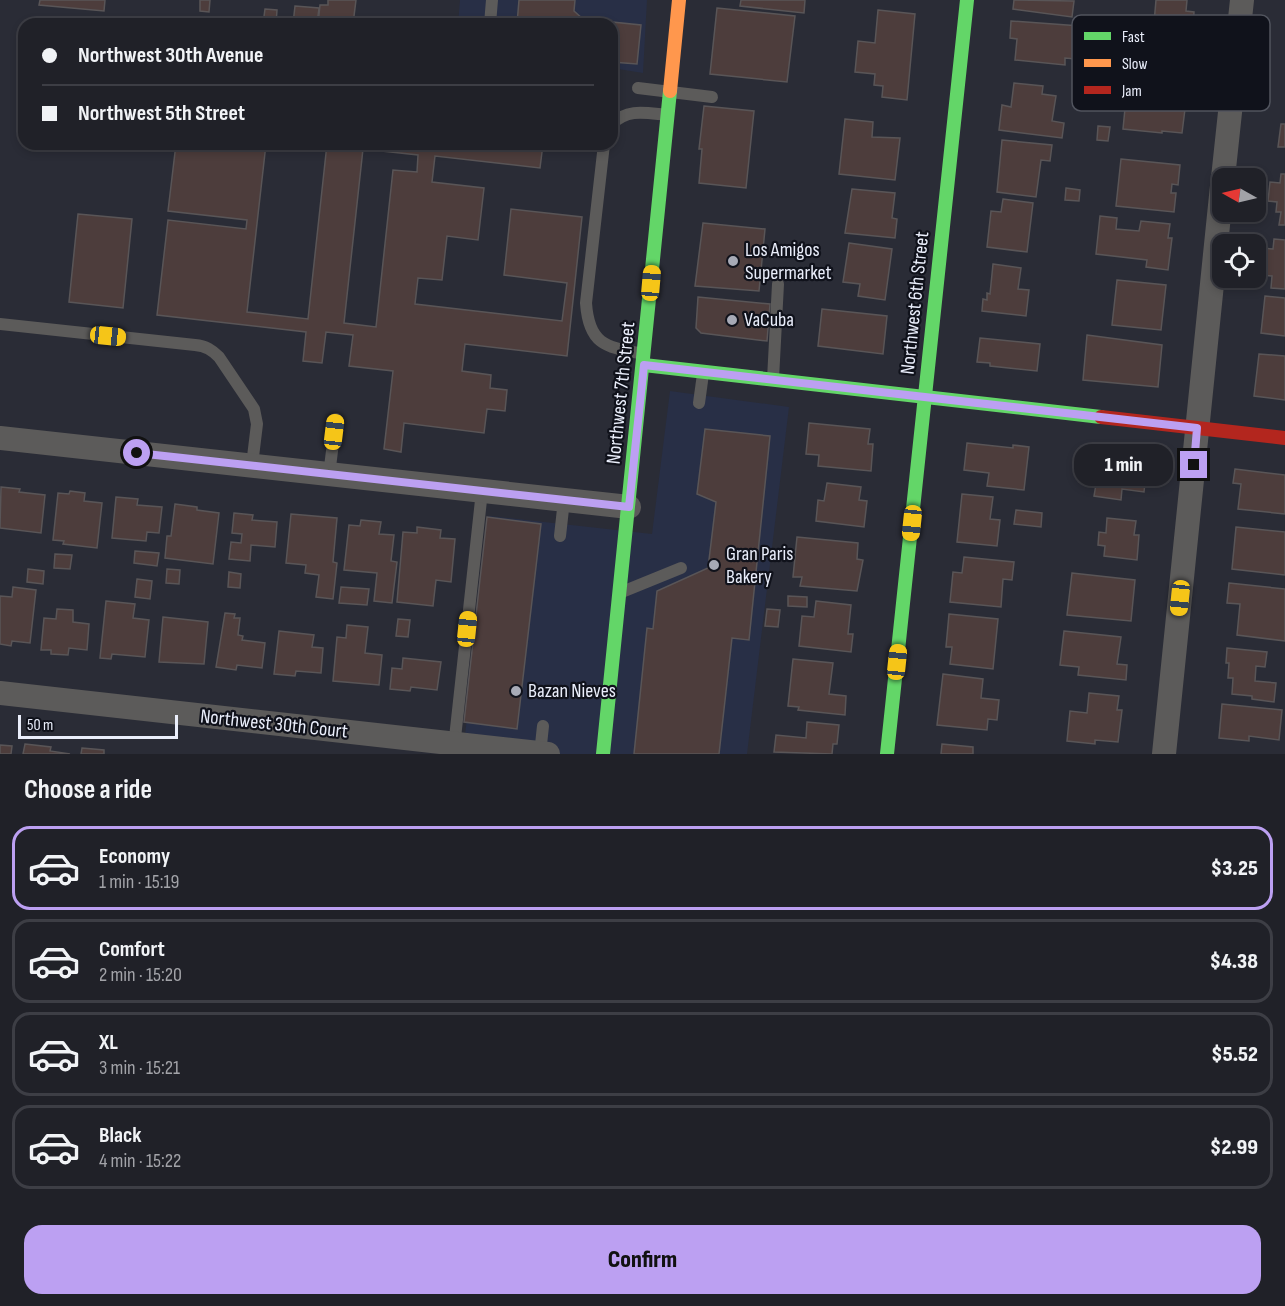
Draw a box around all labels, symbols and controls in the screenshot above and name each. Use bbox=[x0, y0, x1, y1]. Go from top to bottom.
legend bbox=[1072, 15, 1270, 111]
text: Fast bbox=[1122, 28, 1145, 47]
text: Northwest 30th Avenue bbox=[78, 42, 263, 69]
text: Slow bbox=[1122, 55, 1147, 74]
text: Jam bbox=[1121, 82, 1142, 101]
text: Northwest 5th Street bbox=[78, 100, 245, 127]
north arrow bbox=[1212, 168, 1266, 222]
map controls bbox=[1212, 168, 1266, 288]
street label: Northwest 6th Street bbox=[896, 230, 934, 376]
button: locate bbox=[1212, 234, 1266, 288]
place label: Los Amigos Supermarket bbox=[745, 238, 832, 285]
marker: Los Amigos Supermarket bbox=[726, 254, 740, 268]
car bbox=[640, 264, 662, 302]
place label: VaCuba bbox=[744, 308, 794, 332]
marker: VaCuba bbox=[725, 313, 739, 327]
street label: Northwest 7th Street bbox=[602, 321, 640, 465]
car bbox=[89, 325, 127, 347]
car bbox=[323, 413, 345, 451]
route start bbox=[123, 439, 150, 466]
callout: 1 min bbox=[1074, 444, 1173, 486]
route end bbox=[1180, 451, 1207, 478]
text: 1 min bbox=[1104, 453, 1143, 477]
car bbox=[901, 504, 923, 542]
place label: Gran Paris Bakery bbox=[726, 542, 793, 589]
marker: Gran Paris Bakery bbox=[707, 558, 721, 572]
car bbox=[1169, 579, 1191, 617]
car bbox=[456, 610, 478, 648]
car bbox=[886, 643, 908, 681]
place label: Bazan Nieves bbox=[528, 679, 616, 703]
marker: Bazan Nieves bbox=[509, 684, 523, 698]
street label: Northwest 30th Court bbox=[199, 704, 349, 744]
scale bar bbox=[18, 712, 178, 740]
text: 50 m bbox=[27, 716, 53, 735]
text: Choose a ride bbox=[24, 774, 152, 806]
icon: car bbox=[27, 841, 81, 895]
text: Economy bbox=[99, 843, 170, 870]
text: $3.25 bbox=[1211, 855, 1258, 882]
text: 1 min · 15:19 bbox=[99, 870, 179, 894]
icon: car bbox=[27, 934, 81, 988]
text: Comfort bbox=[99, 936, 165, 963]
text: $4.38 bbox=[1210, 948, 1258, 975]
text: 2 min · 15:20 bbox=[99, 963, 182, 987]
icon: car bbox=[27, 1027, 81, 1081]
text: XL bbox=[99, 1029, 118, 1056]
text: $5.52 bbox=[1211, 1041, 1258, 1068]
text: 3 min · 15:21 bbox=[99, 1056, 180, 1080]
icon: car bbox=[27, 1120, 81, 1174]
text: Black bbox=[99, 1122, 141, 1149]
text: $2.99 bbox=[1210, 1134, 1258, 1161]
text: 4 min · 15:22 bbox=[99, 1149, 181, 1173]
button: Confirm bbox=[24, 1225, 1261, 1294]

